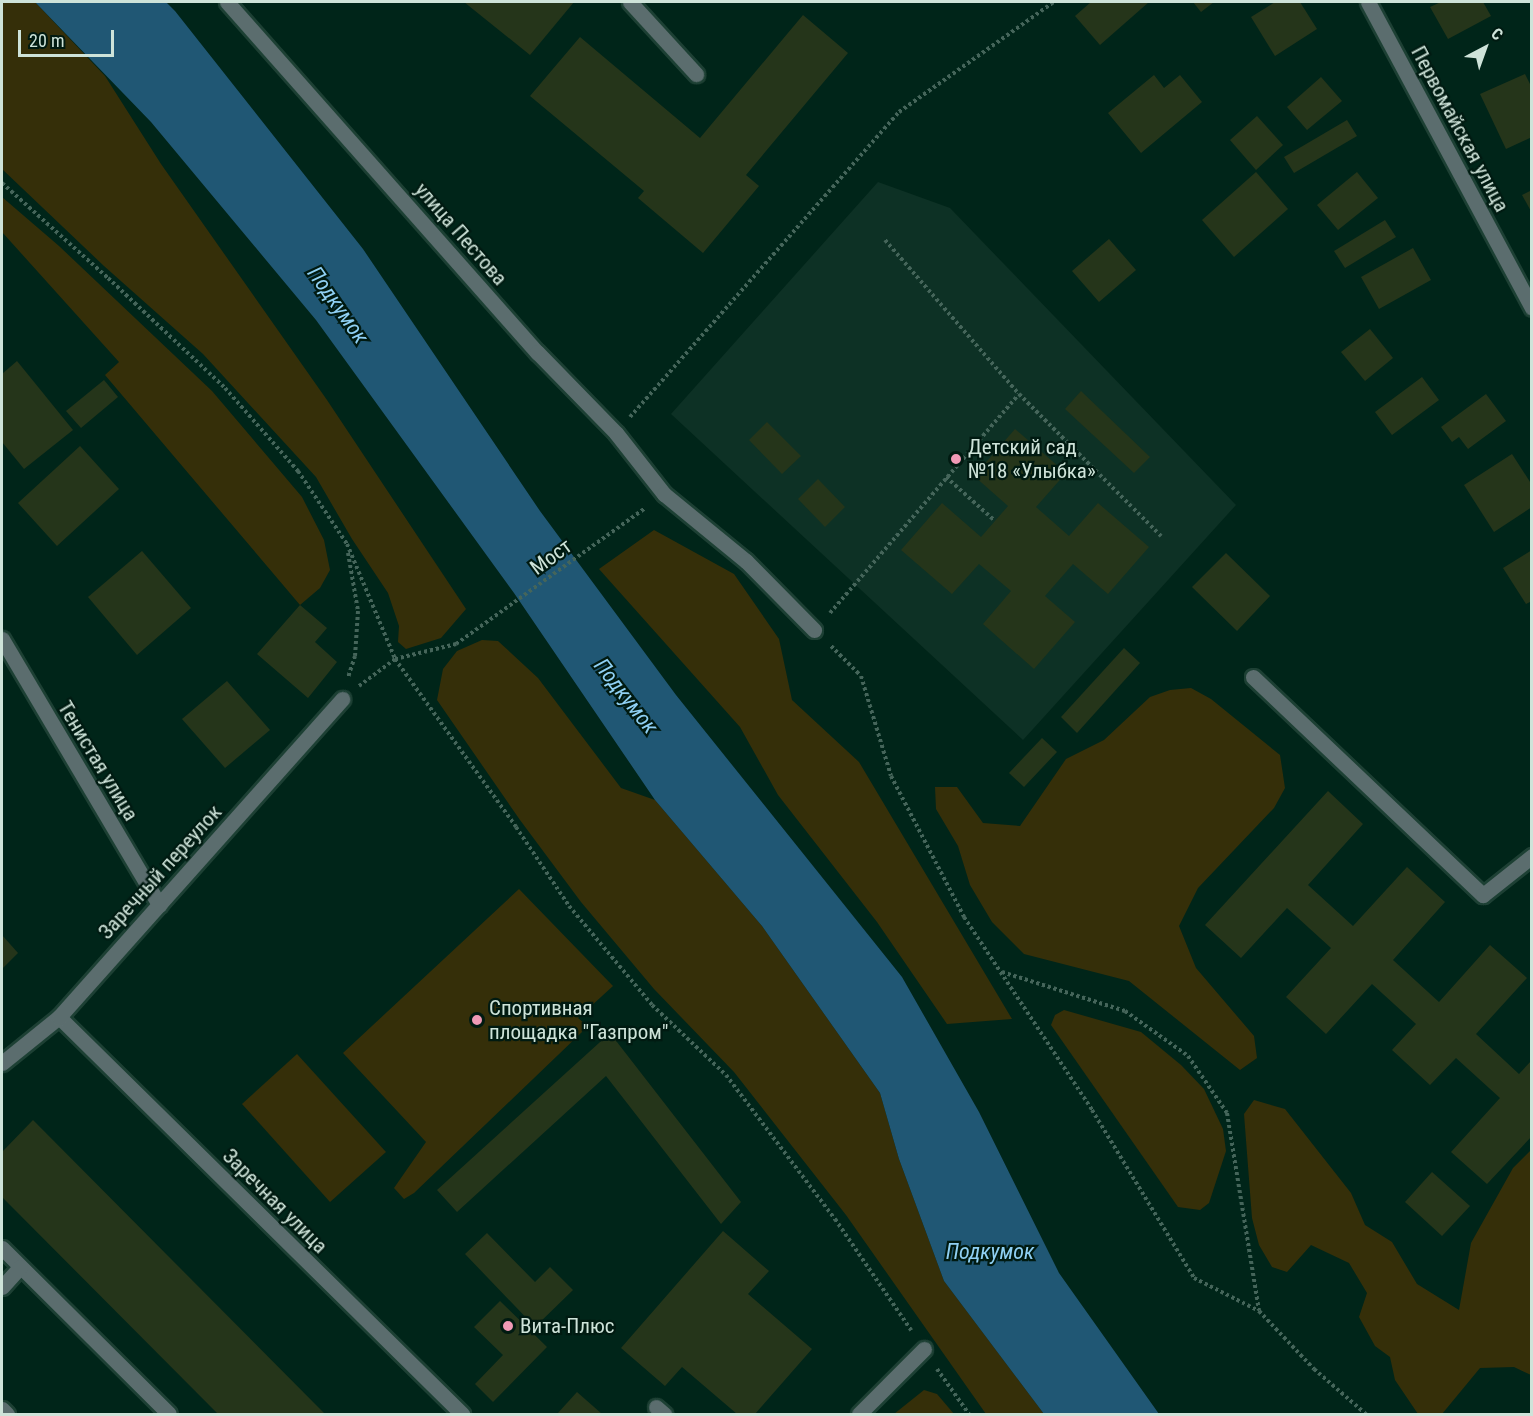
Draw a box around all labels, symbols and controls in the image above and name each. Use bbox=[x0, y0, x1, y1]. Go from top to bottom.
scale bar bbox=[21, 18, 117, 56]
north arrow bbox=[1455, 18, 1515, 78]
text: С bbox=[1487, 24, 1507, 44]
text: 20 m bbox=[29, 30, 64, 51]
street label: Первомайская улица bbox=[1406, 42, 1514, 216]
street label: улица Пестова bbox=[410, 177, 512, 291]
water label: Подкумок bbox=[302, 261, 374, 349]
place label: Детский сад №18 «Улыбка» bbox=[968, 434, 1096, 484]
marker: Детский сад №18 «Улыбка» bbox=[949, 452, 963, 466]
street label: Мост bbox=[525, 534, 577, 580]
water label: Подкумок bbox=[588, 653, 664, 739]
street label: Тенистая улица bbox=[52, 696, 144, 826]
street label: Заречный переулок bbox=[93, 800, 227, 944]
place label: Спортивная площадка "Газпром" bbox=[489, 995, 669, 1045]
marker: Спортивная площадка "Газпром" bbox=[470, 1013, 484, 1027]
street label: Заречная улица bbox=[217, 1143, 333, 1259]
water label: Подкумок bbox=[946, 1239, 1034, 1265]
place label: Вита-Плюс bbox=[520, 1313, 614, 1339]
marker: Вита-Плюс bbox=[501, 1319, 515, 1333]

